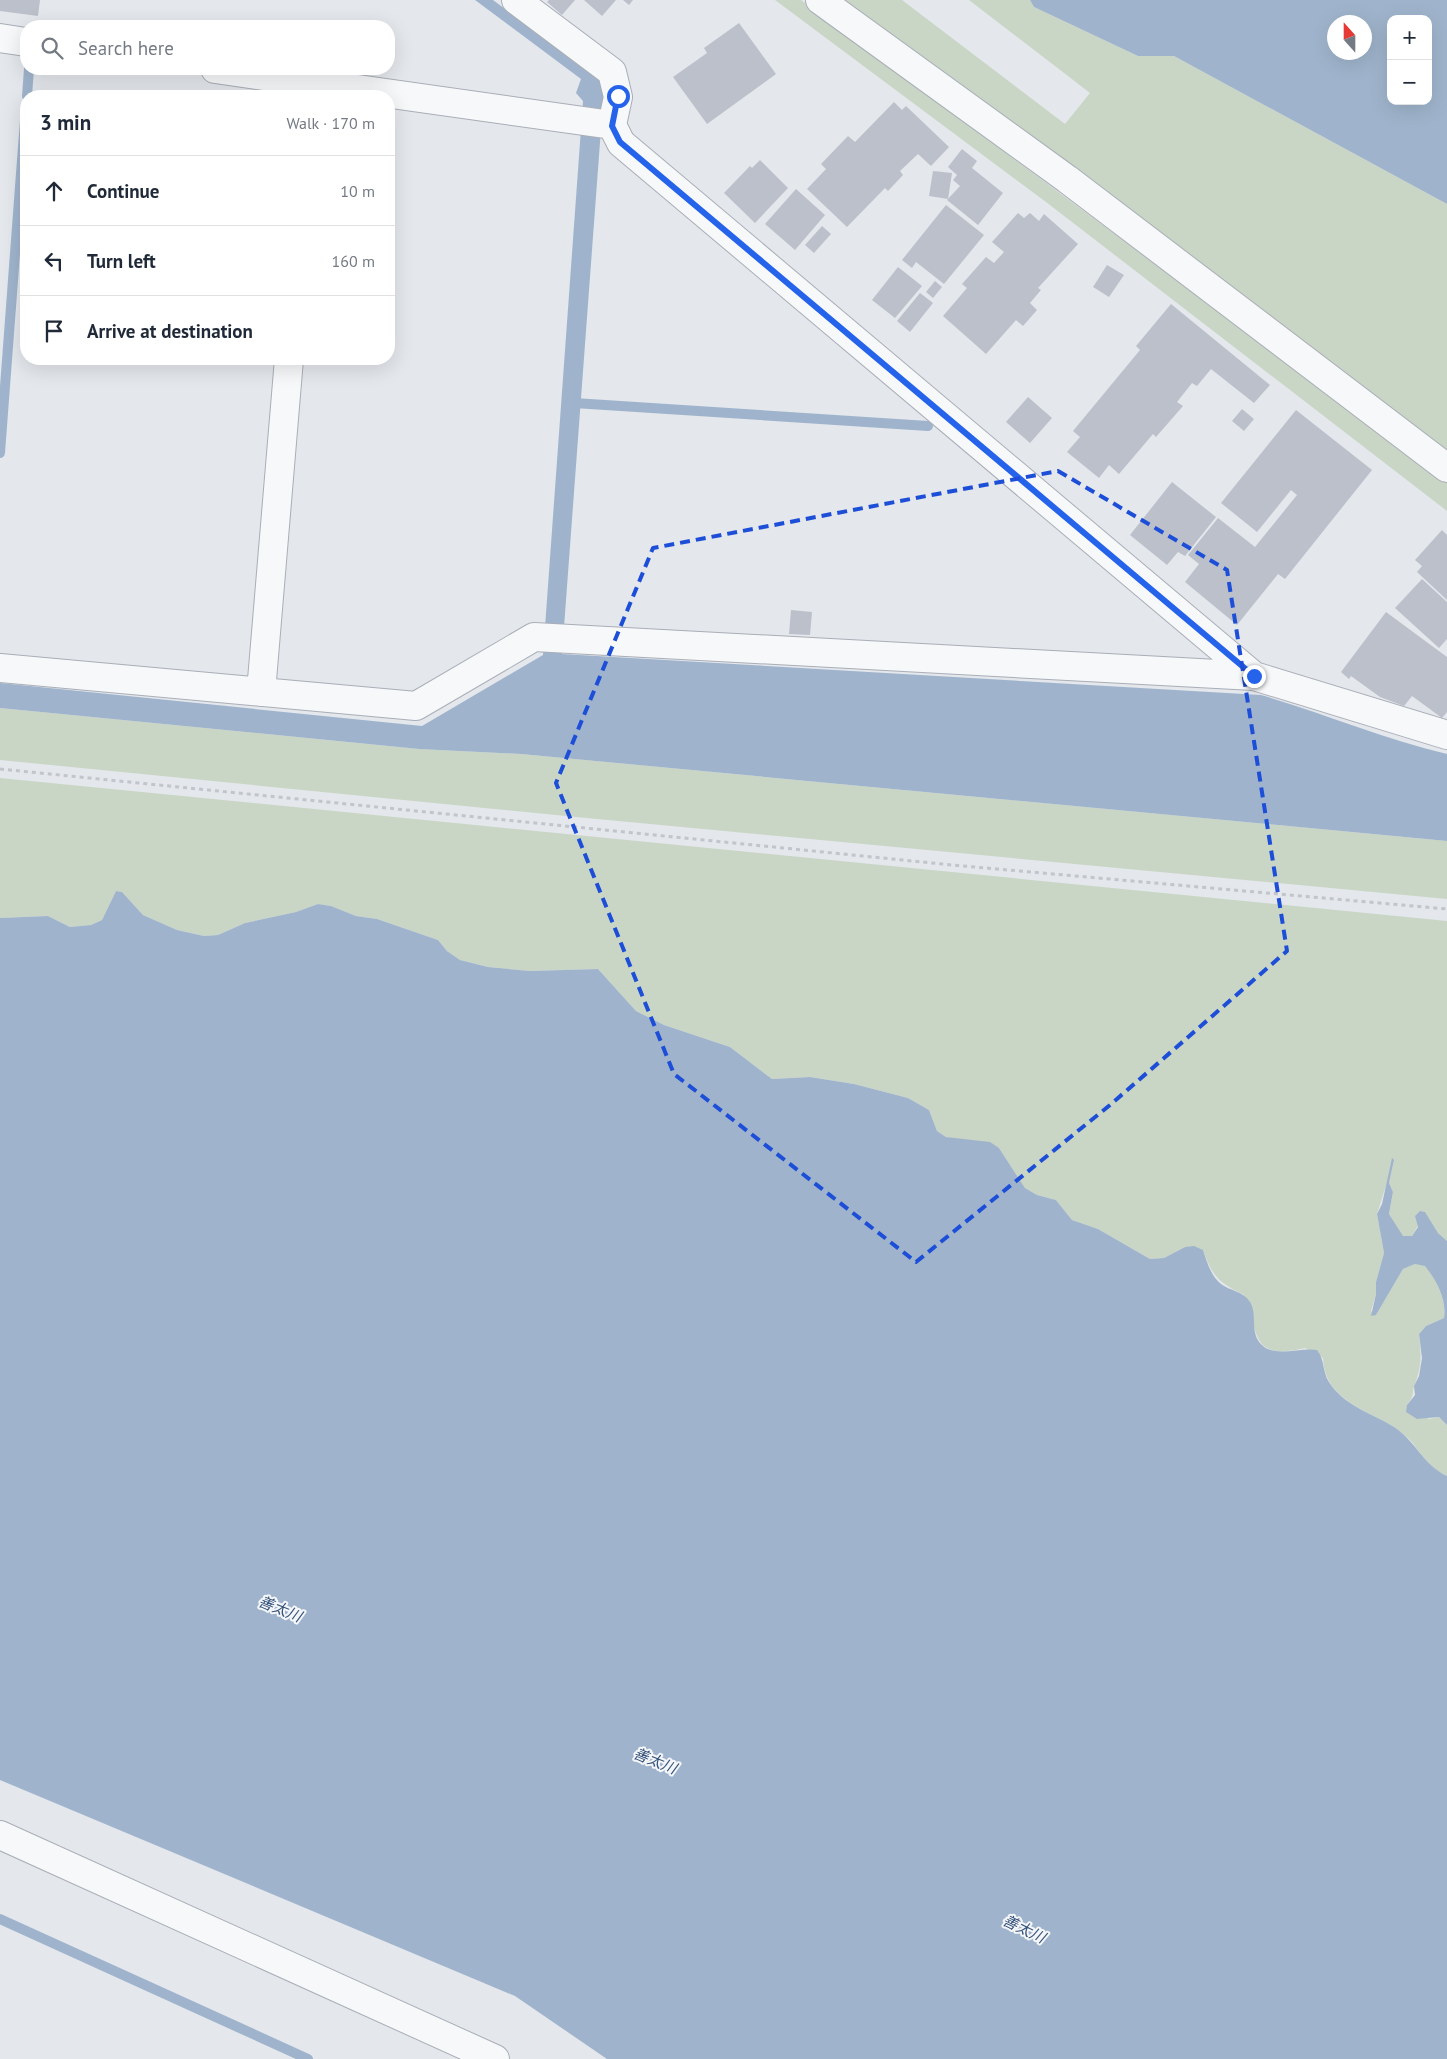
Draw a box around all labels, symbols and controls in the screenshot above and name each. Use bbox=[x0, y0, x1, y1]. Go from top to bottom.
north arrow bbox=[1327, 15, 1372, 60]
map controls bbox=[1387, 15, 1432, 105]
button: + bbox=[1387, 15, 1432, 60]
search box bbox=[20, 20, 395, 75]
icon: search bbox=[38, 34, 66, 62]
text: Search here bbox=[78, 36, 174, 60]
button: − bbox=[1387, 60, 1432, 105]
route start bbox=[607, 85, 630, 108]
text: 3 min bbox=[40, 109, 91, 136]
text: Walk · 170 m bbox=[286, 113, 375, 133]
icon: ahead bbox=[40, 177, 68, 205]
text: Continue bbox=[87, 179, 159, 203]
text: 10 m bbox=[340, 181, 375, 201]
icon: left bbox=[40, 247, 68, 275]
text: Turn left bbox=[87, 249, 156, 273]
text: 160 m bbox=[332, 251, 375, 271]
icon: arrive bbox=[40, 317, 68, 345]
text: Arrive at destination bbox=[87, 319, 253, 343]
route end bbox=[1243, 665, 1266, 688]
water label: 善太川 bbox=[256, 1591, 306, 1627]
water label: 善太川 bbox=[631, 1743, 681, 1779]
water label: 善太川 bbox=[1000, 1910, 1050, 1948]

